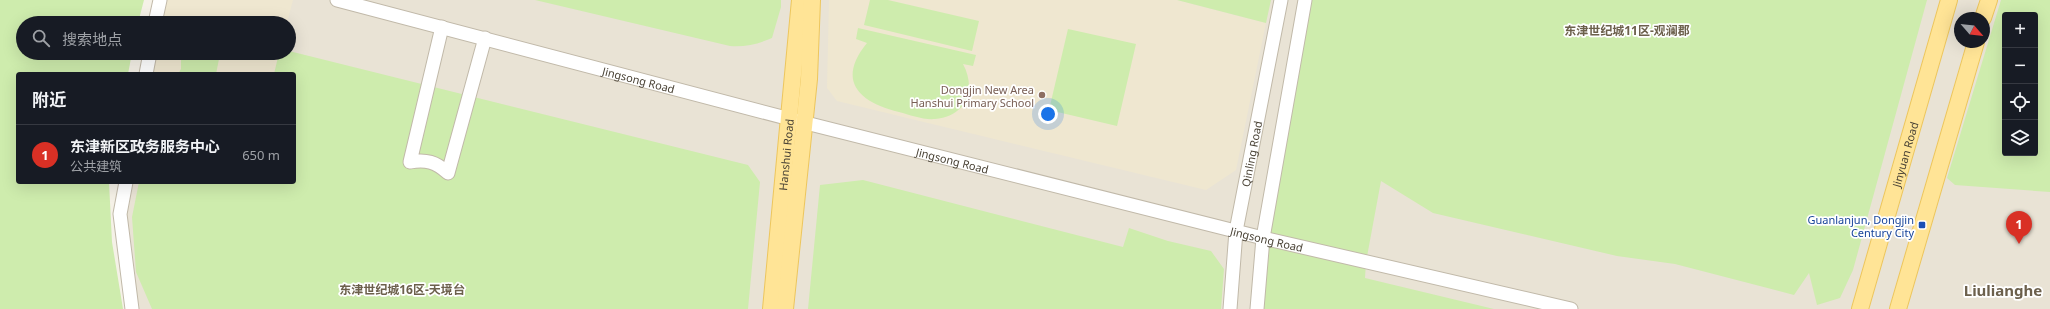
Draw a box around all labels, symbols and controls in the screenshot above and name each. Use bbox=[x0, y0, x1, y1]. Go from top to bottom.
north arrow bbox=[1954, 12, 1990, 48]
map controls bbox=[2002, 12, 2038, 156]
button: + bbox=[2002, 12, 2038, 48]
search box bbox=[16, 16, 296, 60]
district label: 东津世纪城11区-观澜郡 bbox=[1564, 22, 1690, 39]
icon: search bbox=[30, 27, 52, 49]
text: 搜索地点 bbox=[62, 29, 122, 49]
button: − bbox=[2002, 48, 2038, 84]
street label: Jingsong Road bbox=[600, 62, 677, 96]
place label: Dongjin New Area Hanshui Primary School bbox=[911, 82, 1034, 110]
button: locate bbox=[2002, 84, 2038, 120]
text: 附近 bbox=[32, 88, 66, 111]
marker: Dongjin New Area Hanshui Primary School bbox=[1037, 90, 1047, 100]
your location bbox=[1038, 104, 1058, 124]
street label: Hanshui Road bbox=[775, 118, 796, 191]
street label: Qinling Road bbox=[1237, 119, 1265, 188]
street label: Jinyuan Road bbox=[1888, 120, 1921, 190]
button: layers bbox=[2002, 120, 2038, 156]
text: 东津新区政务服务中心 bbox=[70, 136, 220, 156]
street label: Jingsong Road bbox=[914, 143, 990, 176]
text: 1 bbox=[41, 146, 49, 164]
text: 650 m bbox=[242, 146, 280, 164]
text: 公共建筑 bbox=[70, 157, 122, 175]
pin: 1 bbox=[2006, 211, 2032, 244]
place label: Guanlanjun, Dongjin Century City bbox=[1807, 212, 1914, 240]
marker: Guanlanjun, Dongjin Century City bbox=[1917, 220, 1927, 230]
street label: Jingsong Road bbox=[1228, 222, 1305, 255]
district label: Liulianghe bbox=[1964, 280, 2042, 300]
district label: 东津世纪城16区-天境台 bbox=[339, 281, 465, 298]

